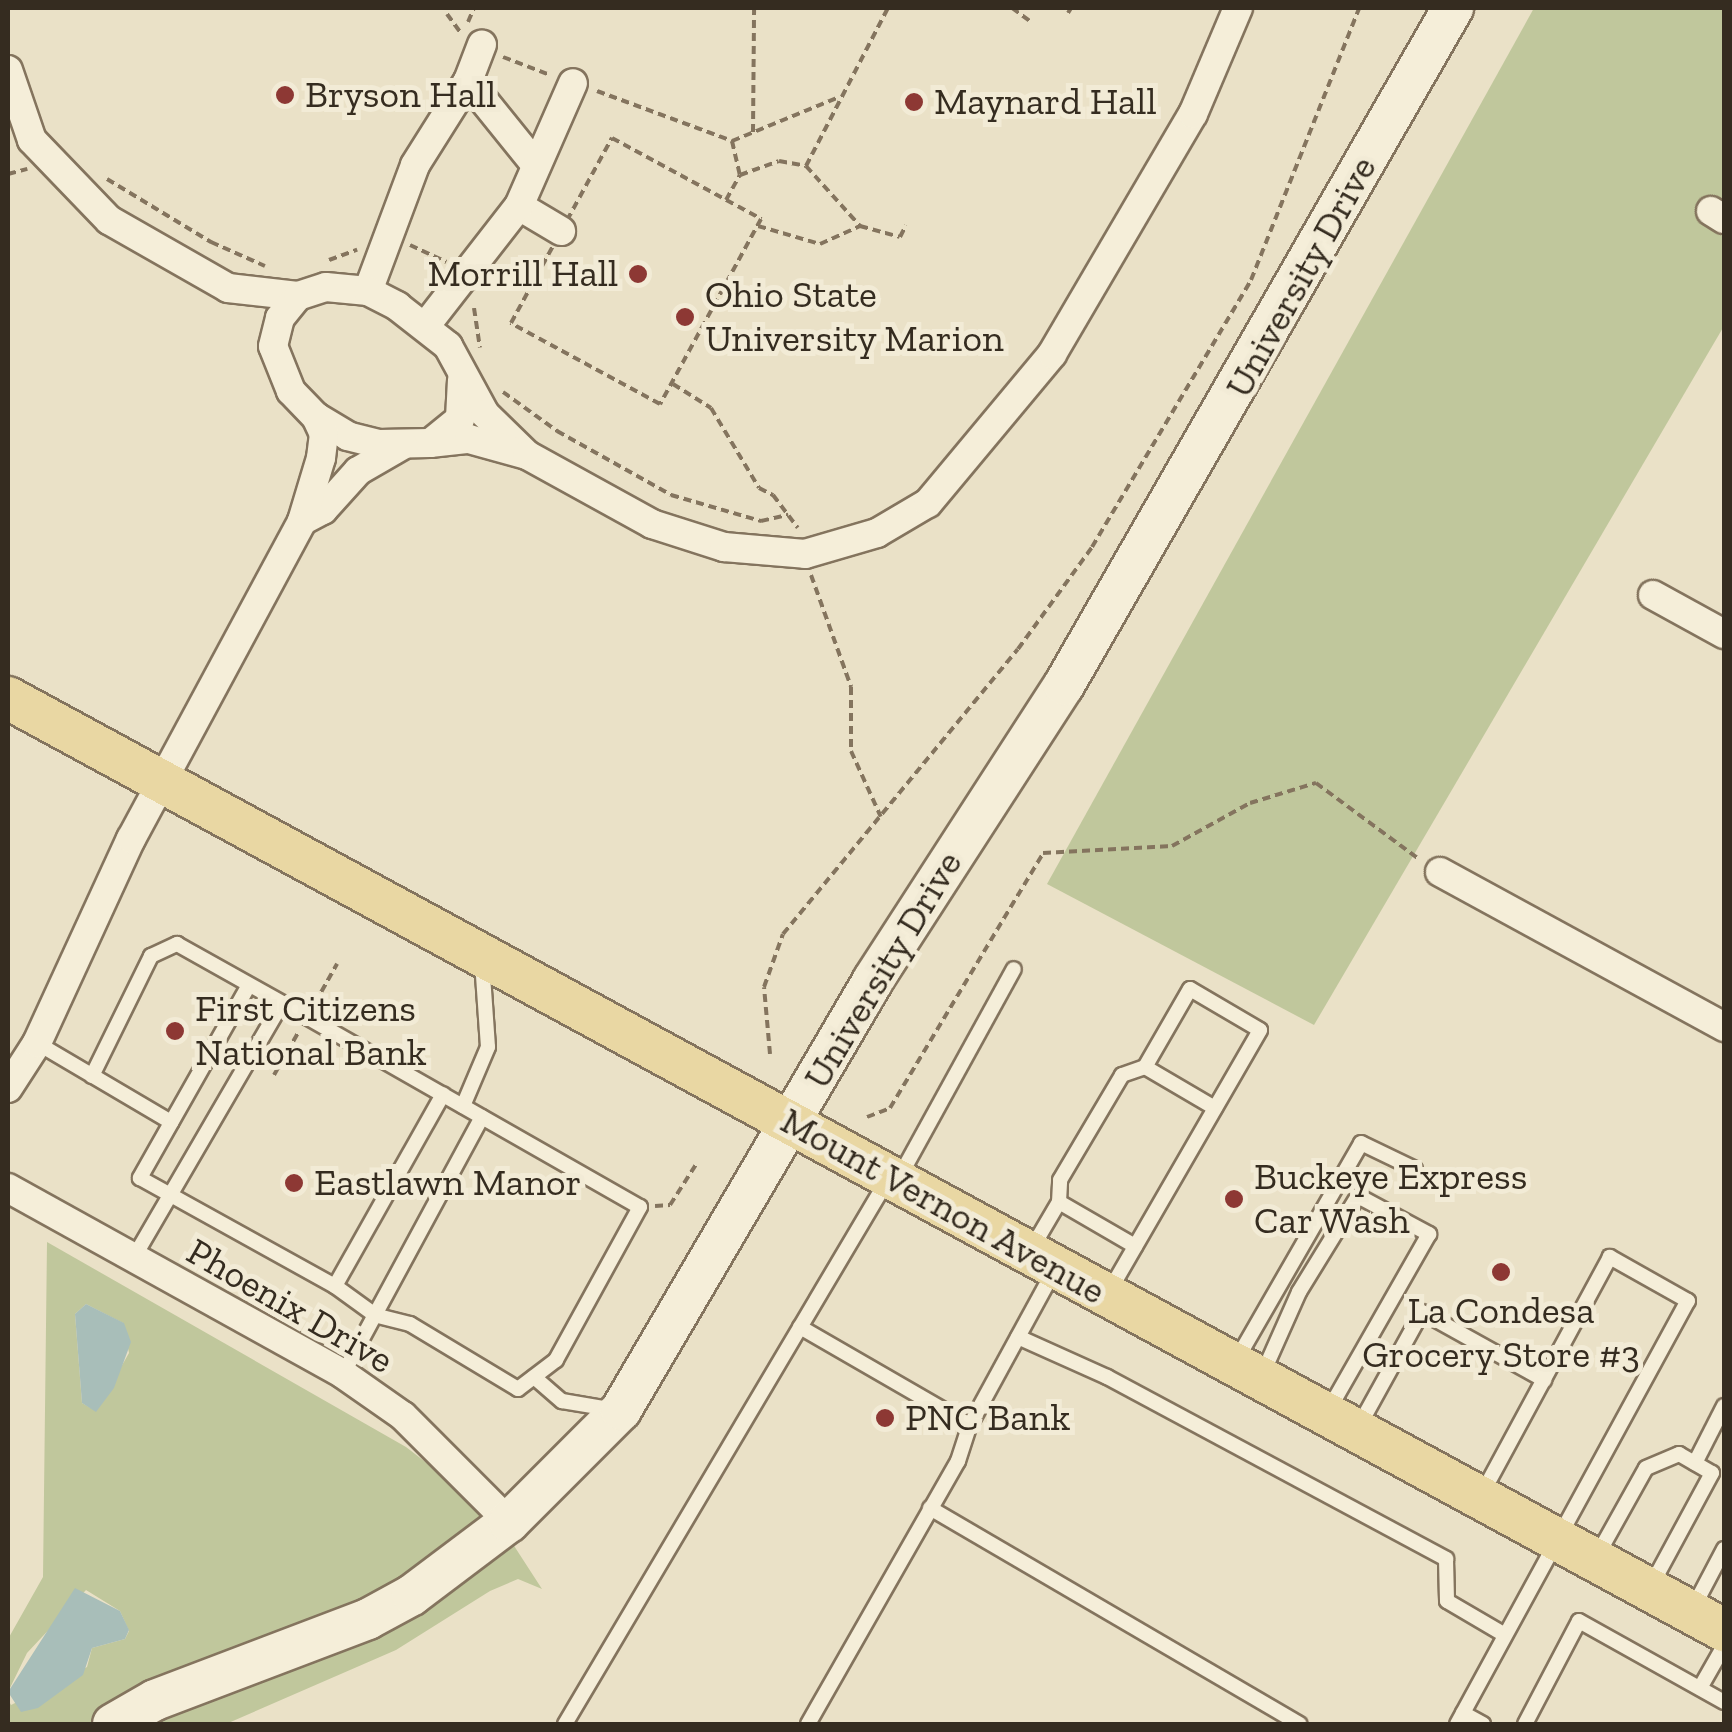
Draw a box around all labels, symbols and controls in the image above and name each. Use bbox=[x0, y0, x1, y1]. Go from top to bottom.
place label: Bryson Hall bbox=[305, 72, 496, 118]
place label: Maynard Hall bbox=[934, 79, 1157, 125]
marker: Bryson Hall bbox=[274, 84, 296, 106]
marker: Maynard Hall bbox=[903, 91, 925, 113]
street label: University Drive bbox=[1216, 148, 1386, 406]
place label: Morrill Hall bbox=[428, 251, 618, 297]
marker: Morrill Hall bbox=[627, 263, 649, 285]
place label: Ohio State University Marion bbox=[705, 272, 1005, 362]
marker: Ohio State University Marion bbox=[674, 306, 696, 328]
street label: University Drive bbox=[794, 843, 972, 1097]
place label: First Citizens National Bank bbox=[195, 986, 426, 1076]
marker: First Citizens National Bank bbox=[164, 1020, 186, 1042]
street label: Mount Vernon Avenue bbox=[772, 1097, 1114, 1315]
place label: Buckeye Express Car Wash bbox=[1254, 1154, 1527, 1244]
place label: Eastlawn Manor bbox=[314, 1160, 581, 1206]
marker: Eastlawn Manor bbox=[283, 1172, 305, 1194]
marker: Buckeye Express Car Wash bbox=[1223, 1188, 1245, 1210]
street label: Phoenix Drive bbox=[179, 1229, 401, 1383]
marker: La Condesa Grocery Store #3 bbox=[1490, 1261, 1512, 1283]
place label: La Condesa Grocery Store #3 bbox=[1362, 1288, 1640, 1378]
place label: PNC Bank bbox=[905, 1395, 1070, 1441]
marker: PNC Bank bbox=[874, 1407, 896, 1429]

